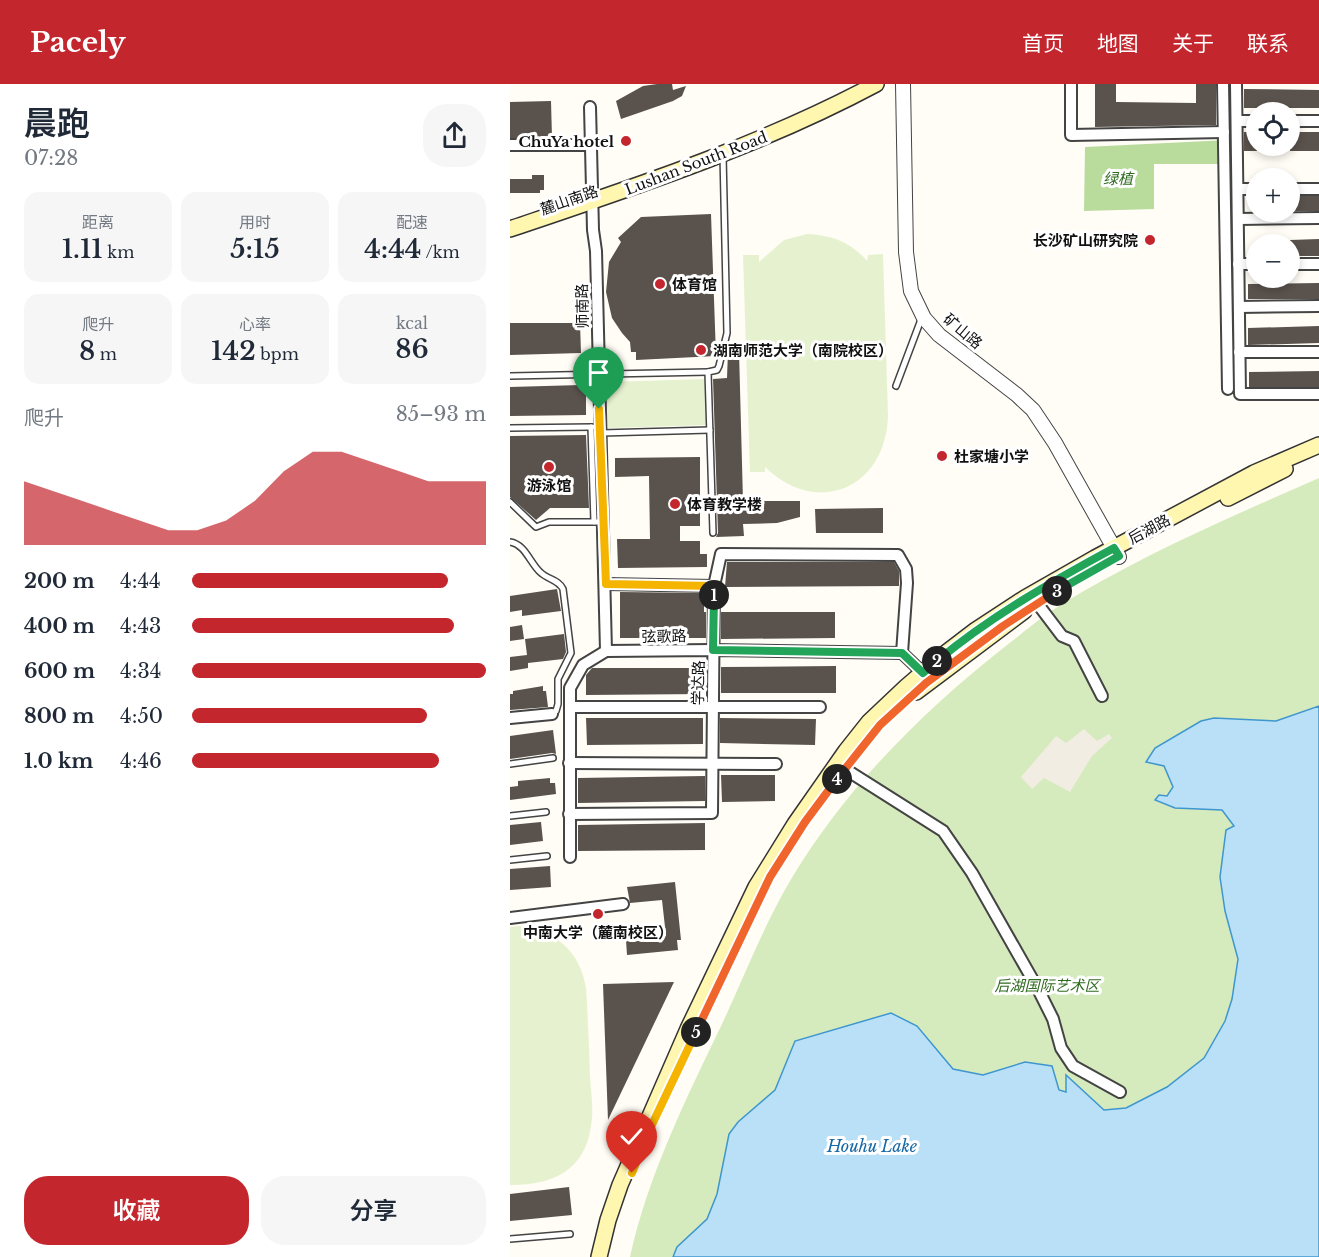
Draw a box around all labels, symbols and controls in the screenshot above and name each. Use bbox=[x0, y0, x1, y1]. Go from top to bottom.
text: Pacely bbox=[30, 25, 126, 60]
text: 首页 bbox=[1022, 31, 1064, 57]
text: 地图 bbox=[1097, 31, 1139, 57]
text: 关于 bbox=[1172, 31, 1214, 57]
text: 联系 bbox=[1247, 31, 1289, 57]
map controls bbox=[1246, 102, 1300, 288]
button: locate bbox=[1246, 102, 1300, 156]
text: 晨跑 bbox=[24, 103, 90, 144]
button: share bbox=[423, 104, 486, 167]
street label: Lushan South Road bbox=[622, 127, 770, 199]
place label: ChuYa hotel bbox=[518, 132, 615, 151]
marker: ChuYa hotel bbox=[619, 134, 633, 148]
text: 07:28 bbox=[24, 146, 78, 170]
button: + bbox=[1246, 168, 1300, 222]
park label: 绿植 bbox=[1103, 169, 1135, 188]
street label: 麓山南路 bbox=[538, 181, 600, 219]
text: 距离 bbox=[82, 212, 114, 232]
text: 用时 bbox=[239, 212, 271, 232]
text: 配速 bbox=[396, 212, 428, 232]
place label: 长沙矿山研究院 bbox=[1033, 231, 1138, 250]
text: 1.11 bbox=[62, 233, 103, 265]
text: 5:15 bbox=[230, 233, 280, 265]
text: 4:44 bbox=[364, 233, 421, 265]
marker: 长沙矿山研究院 bbox=[1143, 233, 1157, 247]
button: − bbox=[1246, 234, 1300, 288]
text: km bbox=[103, 242, 134, 262]
text: /km bbox=[421, 242, 460, 262]
place label: 体育馆 bbox=[672, 275, 717, 294]
marker: 体育馆 bbox=[653, 277, 667, 291]
street label: 师南路 bbox=[572, 283, 592, 329]
street label: 矿山路 bbox=[940, 309, 986, 353]
text: kcal bbox=[396, 313, 428, 333]
text: 爬升 bbox=[82, 314, 114, 334]
text: 心率 bbox=[239, 314, 271, 334]
text: 86 bbox=[395, 333, 429, 365]
text: 8 bbox=[79, 335, 95, 367]
text: 142 bbox=[211, 335, 256, 367]
place label: 湖南师范大学（南院校区） bbox=[713, 341, 893, 360]
marker: 湖南师范大学（南院校区） bbox=[694, 343, 708, 357]
text: m bbox=[95, 344, 117, 364]
text: bpm bbox=[256, 344, 299, 364]
pin bbox=[573, 347, 624, 409]
icon: arrive bbox=[582, 356, 615, 389]
text: 85–93 m bbox=[396, 402, 486, 426]
text: 爬升 bbox=[24, 406, 64, 430]
place label: 杜家塘小学 bbox=[954, 447, 1029, 466]
marker: 杜家塘小学 bbox=[935, 449, 949, 463]
marker: 游泳馆 bbox=[542, 460, 556, 474]
place label: 游泳馆 bbox=[526, 476, 572, 495]
place label: 体育教学楼 bbox=[687, 495, 762, 514]
marker: 体育教学楼 bbox=[668, 497, 682, 511]
street label: 后湖路 bbox=[1125, 510, 1173, 548]
text: 200 m bbox=[24, 569, 95, 593]
text: 4:44 bbox=[120, 569, 161, 593]
pin: 3 bbox=[1042, 576, 1072, 606]
pin: 1 bbox=[699, 580, 729, 610]
text: 3 bbox=[1052, 581, 1062, 601]
text: 1 bbox=[711, 585, 717, 605]
text: 400 m bbox=[24, 614, 95, 638]
text: 4:43 bbox=[120, 614, 161, 638]
street label: 弦歌路 bbox=[641, 626, 687, 646]
pin: 2 bbox=[922, 646, 952, 676]
text: 2 bbox=[932, 651, 942, 671]
text: 600 m bbox=[24, 659, 95, 683]
text: 4:34 bbox=[120, 659, 161, 683]
street label: 学达路 bbox=[688, 660, 708, 706]
text: 800 m bbox=[24, 704, 94, 728]
text: 4:50 bbox=[120, 704, 163, 728]
text: 1.0 km bbox=[24, 749, 93, 773]
text: 4:46 bbox=[120, 749, 162, 773]
pin: 4 bbox=[822, 764, 852, 794]
text: 4 bbox=[832, 769, 842, 789]
marker: 中南大学（麓南校区） bbox=[591, 907, 605, 921]
place label: 中南大学（麓南校区） bbox=[523, 923, 673, 942]
park label: 后湖国际艺术区 bbox=[994, 976, 1101, 995]
pin: 5 bbox=[681, 1017, 711, 1047]
text: 5 bbox=[691, 1022, 701, 1042]
pin bbox=[606, 1111, 657, 1173]
icon: check bbox=[615, 1120, 648, 1153]
water label: Houhu Lake bbox=[826, 1136, 918, 1156]
button: 收藏 bbox=[24, 1176, 249, 1245]
button: 分享 bbox=[261, 1176, 486, 1245]

